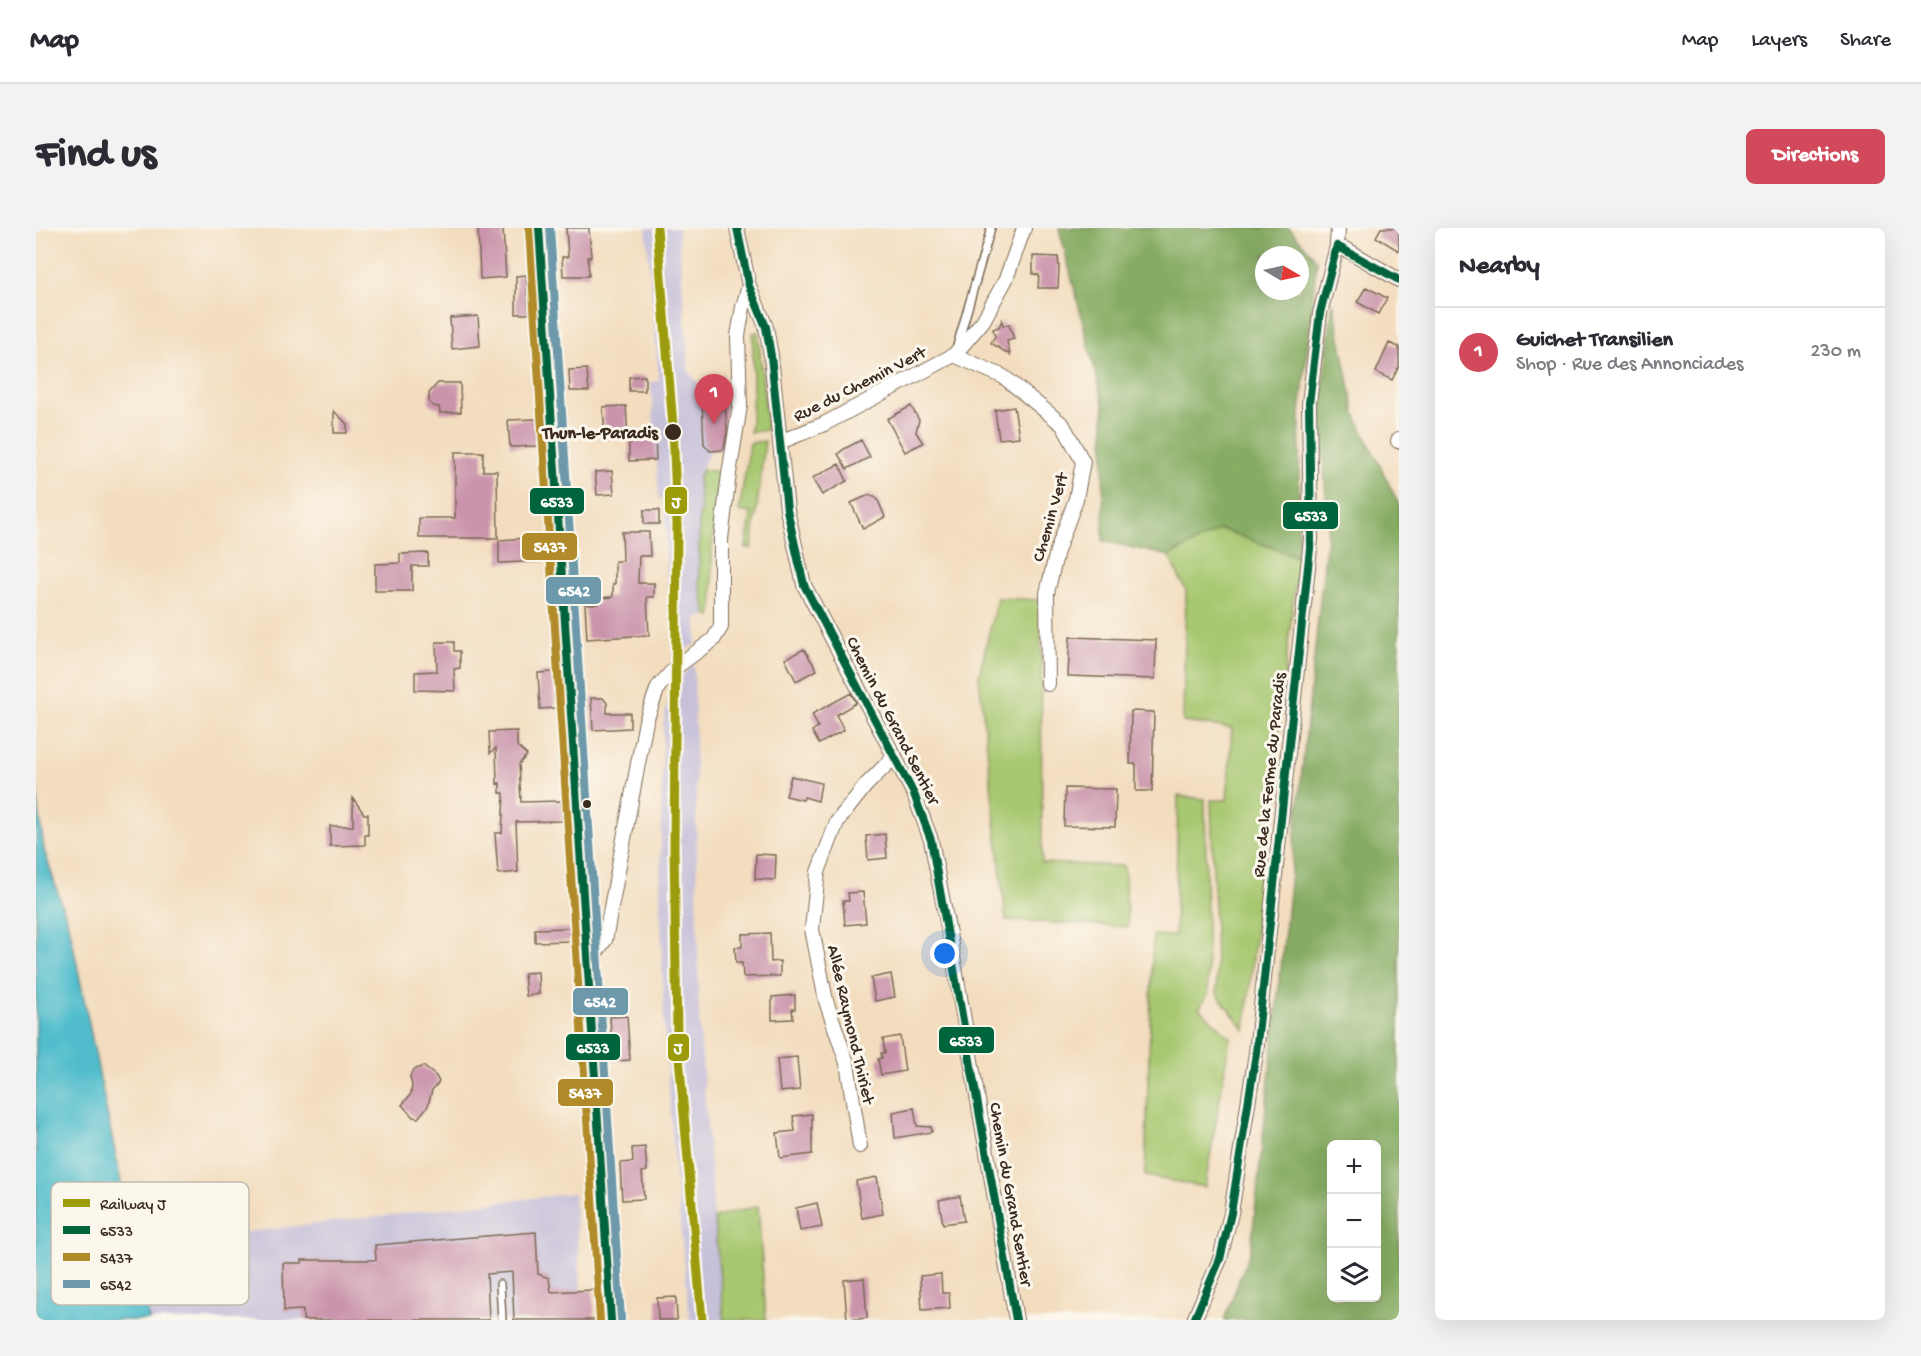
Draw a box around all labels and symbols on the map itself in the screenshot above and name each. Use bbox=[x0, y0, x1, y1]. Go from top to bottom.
north arrow bbox=[1255, 246, 1309, 300]
street label: Rue du Chemin Vert bbox=[790, 342, 931, 428]
pin: 1 bbox=[694, 374, 734, 424]
marker: Thun-le-Paradis bbox=[663, 422, 683, 442]
place label: Thun-le-Paradis bbox=[540, 424, 659, 445]
street label: Chemin Vert bbox=[1029, 469, 1075, 564]
line badge: J bbox=[664, 486, 688, 515]
line badge: 6533 bbox=[529, 487, 585, 515]
text: 6533 bbox=[540, 495, 574, 514]
text: J bbox=[671, 495, 682, 514]
line badge: 6533 bbox=[1282, 501, 1339, 530]
text: 6533 bbox=[1294, 509, 1328, 528]
line badge: 5437 bbox=[521, 532, 578, 561]
text: 5437 bbox=[534, 540, 567, 559]
line badge: 6542 bbox=[545, 576, 602, 605]
text: 6542 bbox=[558, 584, 590, 603]
street label: Chemin du Grand Sentier bbox=[840, 634, 944, 810]
street label: Rue de la Ferme du Paradis bbox=[1249, 671, 1292, 879]
unlabelled marker bbox=[581, 798, 593, 810]
your location bbox=[930, 939, 959, 968]
street label: Allée Raymond Thiriet bbox=[821, 943, 878, 1108]
line badge: 6542 bbox=[572, 987, 629, 1016]
text: 6542 bbox=[584, 995, 616, 1014]
line badge: 6533 bbox=[938, 1026, 995, 1054]
line badge: 6533 bbox=[565, 1033, 621, 1061]
line badge: J bbox=[667, 1033, 690, 1062]
text: 6533 bbox=[949, 1034, 983, 1053]
text: 6533 bbox=[576, 1041, 610, 1060]
text: J bbox=[673, 1041, 684, 1060]
line badge: 5437 bbox=[557, 1078, 614, 1107]
text: 5437 bbox=[569, 1086, 602, 1105]
street label: Chemin du Grand Sentier bbox=[983, 1101, 1036, 1289]
legend bbox=[51, 1182, 249, 1305]
text: Railway J bbox=[100, 1197, 167, 1216]
text: 6533 bbox=[100, 1224, 133, 1243]
text: 5437 bbox=[100, 1251, 133, 1270]
text: 6542 bbox=[100, 1278, 132, 1297]

